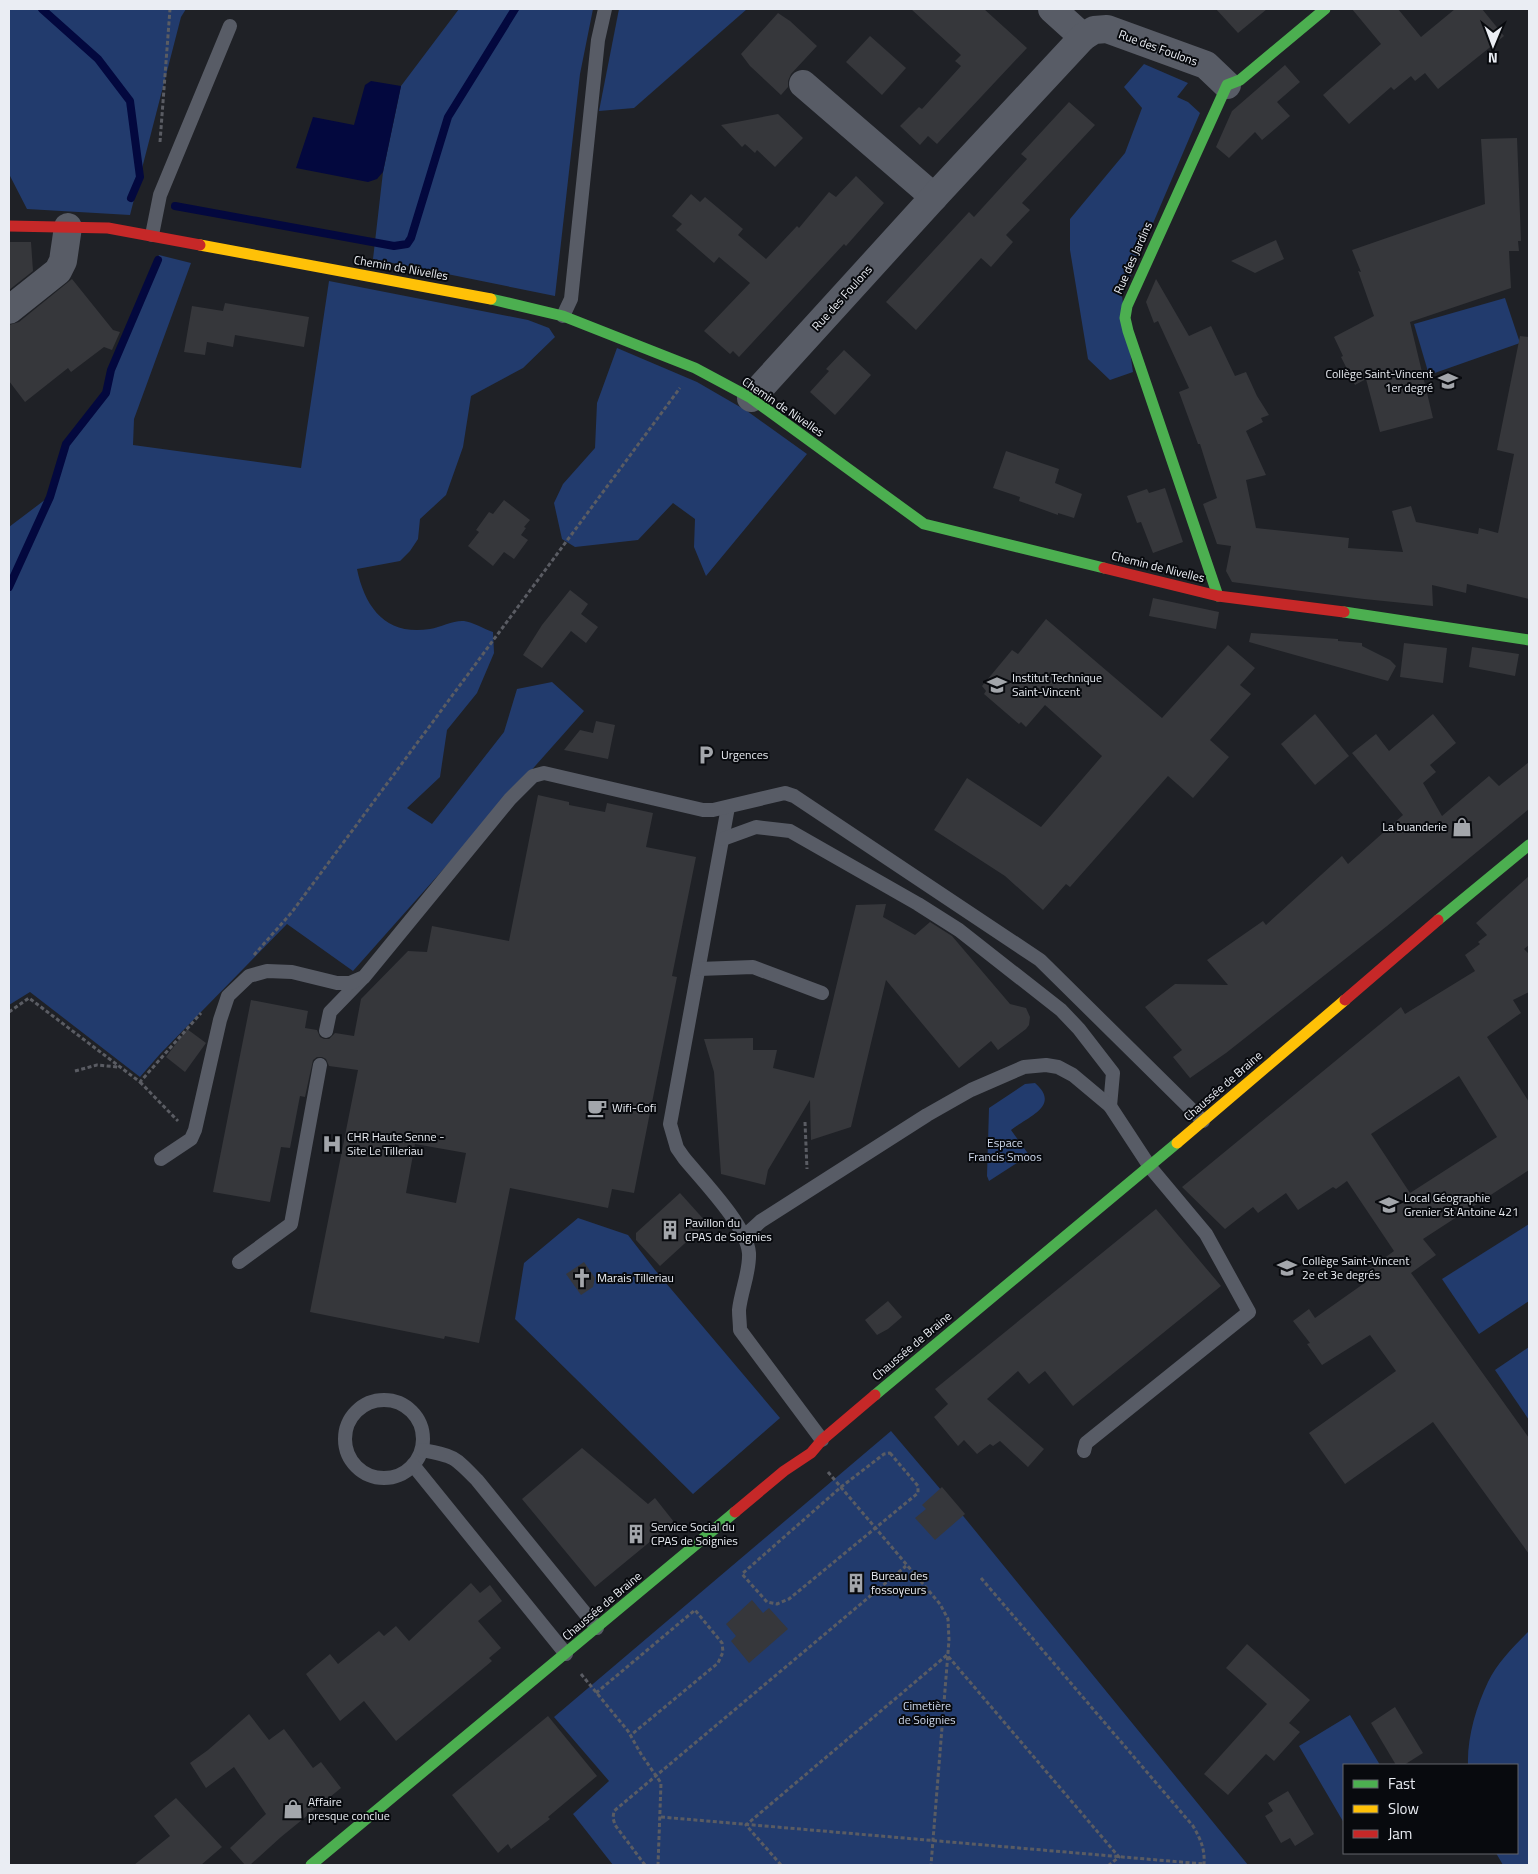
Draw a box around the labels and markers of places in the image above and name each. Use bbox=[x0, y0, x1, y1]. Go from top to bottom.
place label: Collège Saint-Vincent 1er degré bbox=[1326, 364, 1434, 397]
school or university icon: Collège Saint-Vincent 1er degré bbox=[1437, 370, 1459, 392]
place label: Institut Technique Saint-Vincent bbox=[1012, 668, 1102, 701]
school or university icon: Institut Technique Saint-Vincent bbox=[986, 674, 1008, 696]
parking icon: Urgences bbox=[695, 744, 717, 766]
place label: Urgences bbox=[721, 745, 769, 764]
shop icon: La buanderie bbox=[1451, 816, 1473, 838]
place label: La buanderie bbox=[1382, 817, 1447, 836]
cafe icon: Wifi-Cofi bbox=[586, 1097, 608, 1119]
place label: Wifi-Cofi bbox=[612, 1098, 656, 1117]
place label: CHR Haute Senne - Site Le Tilleriau bbox=[347, 1127, 444, 1160]
hospital icon: CHR Haute Senne - Site Le Tilleriau bbox=[321, 1133, 343, 1155]
place label: Local Géographie Grenier St Antoine 421 bbox=[1404, 1188, 1519, 1221]
school or university icon: Local Géographie Grenier St Antoine 421 bbox=[1378, 1194, 1400, 1216]
place label: Pavillon du CPAS de Soignies bbox=[685, 1213, 772, 1246]
building icon: Pavillon du CPAS de Soignies bbox=[659, 1219, 681, 1241]
place label: Collège Saint-Vincent 2e et 3e degrés bbox=[1302, 1251, 1410, 1284]
school or university icon: Collège Saint-Vincent 2e et 3e degrés bbox=[1276, 1257, 1298, 1279]
church icon: Marais Tilleriau bbox=[571, 1267, 593, 1289]
place label: Marais Tilleriau bbox=[597, 1268, 674, 1287]
place label: Service Social du CPAS de Soignies bbox=[651, 1517, 738, 1550]
building icon: Service Social du CPAS de Soignies bbox=[625, 1523, 647, 1545]
place label: Bureau des fossoyeurs bbox=[871, 1566, 928, 1599]
building icon: Bureau des fossoyeurs bbox=[845, 1572, 867, 1594]
place label: Affaire presque conclue bbox=[308, 1792, 390, 1825]
shop icon: Affaire presque conclue bbox=[282, 1798, 304, 1820]

